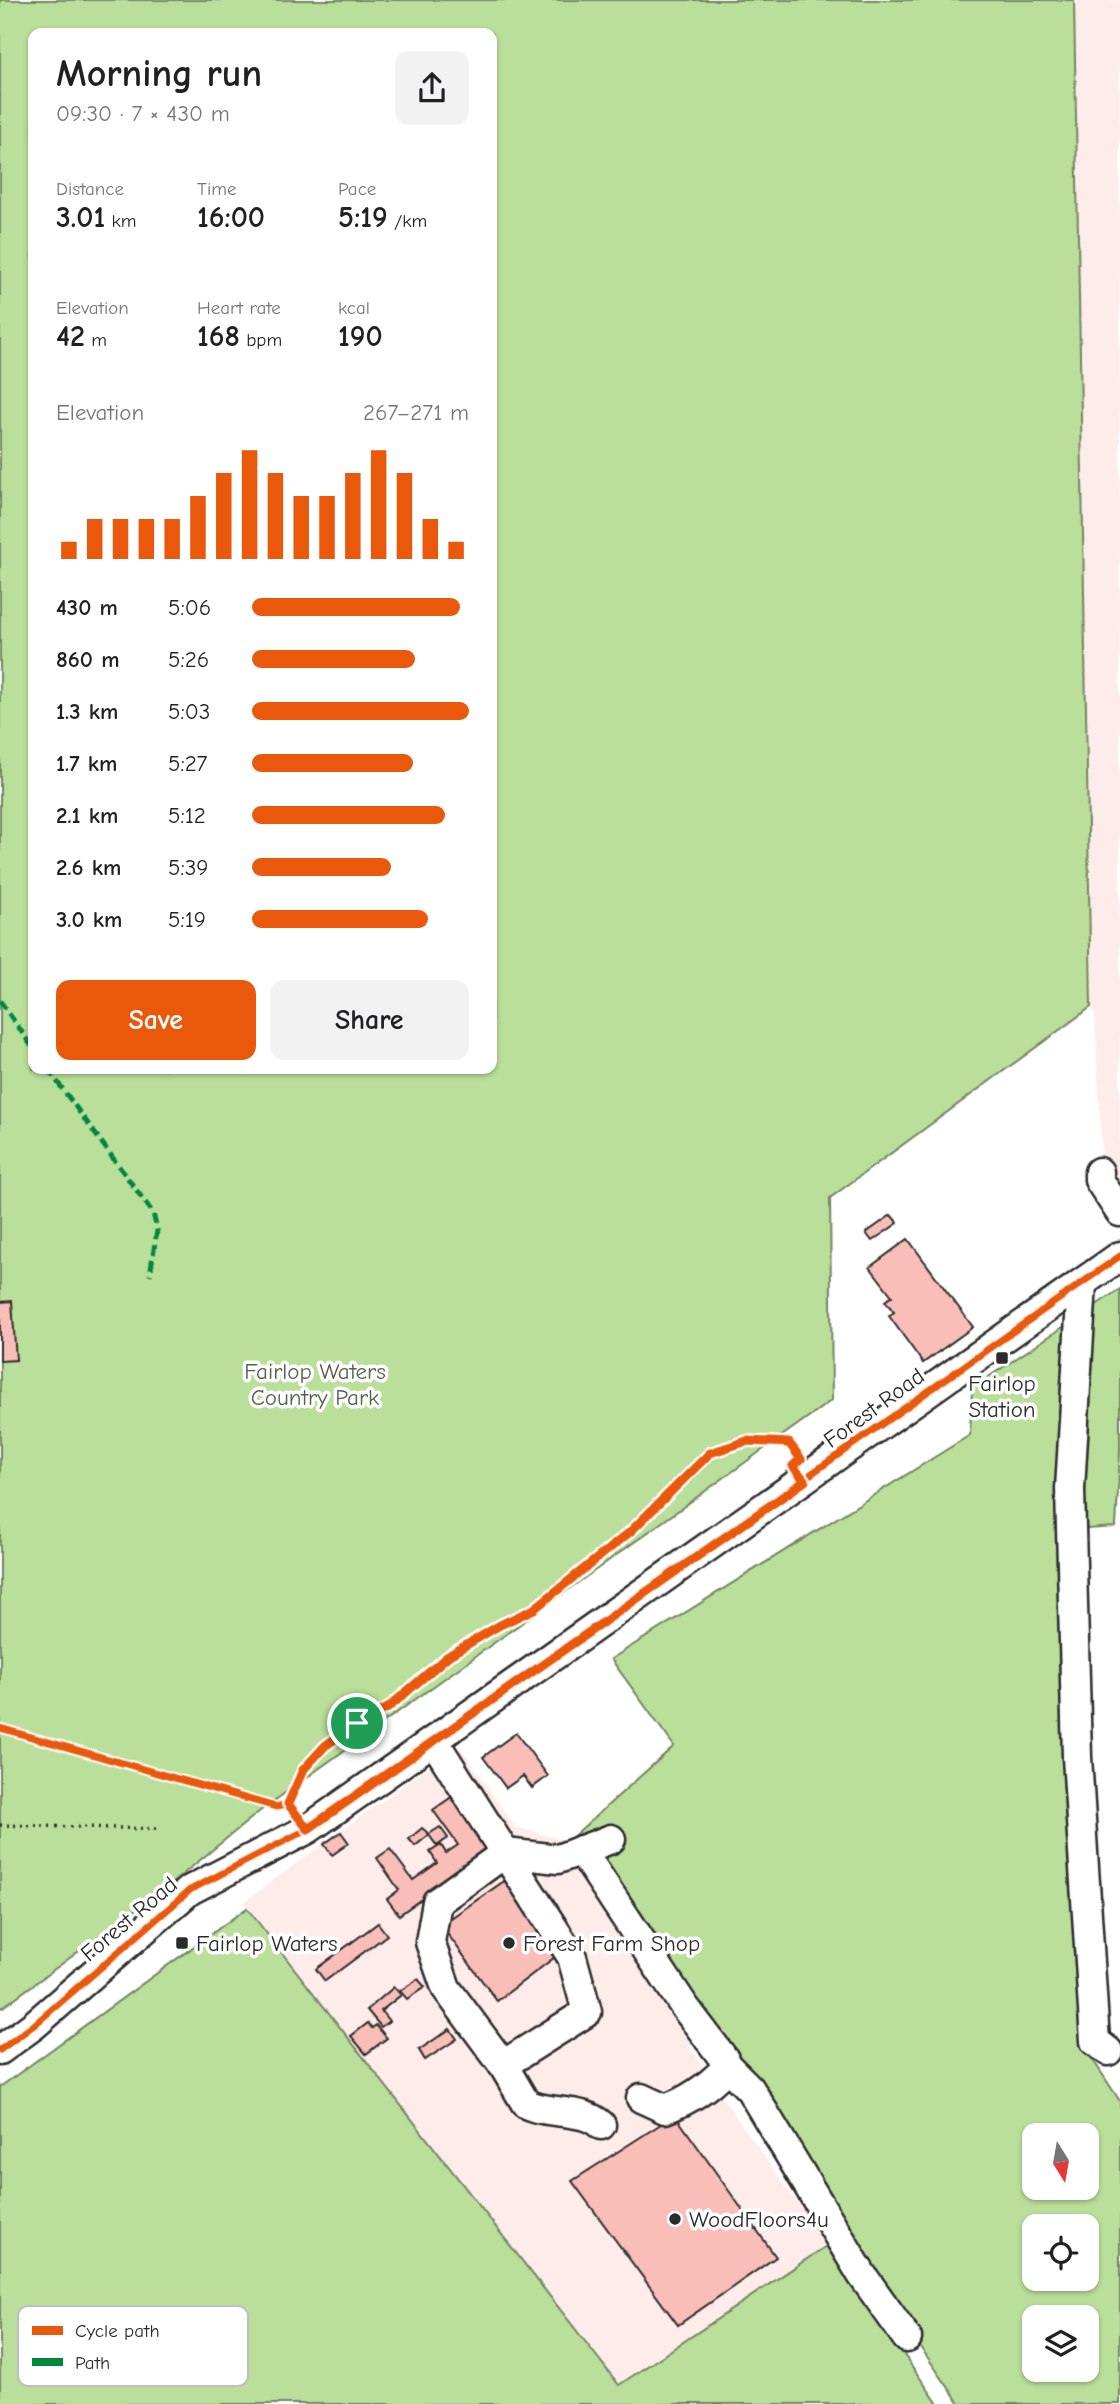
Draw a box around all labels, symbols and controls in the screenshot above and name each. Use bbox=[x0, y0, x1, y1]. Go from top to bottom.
button: share bbox=[395, 51, 469, 125]
text: Morning run bbox=[56, 52, 262, 96]
text: 09:30 · 7 × 430 m bbox=[56, 100, 230, 127]
text: Distance bbox=[56, 178, 124, 200]
text: Time bbox=[197, 178, 236, 200]
text: Pace bbox=[338, 178, 376, 200]
text: 3.01 bbox=[56, 200, 105, 235]
text: 16:00 bbox=[197, 200, 265, 235]
text: 5:19 bbox=[338, 200, 388, 235]
text: km bbox=[105, 210, 136, 232]
text: /km bbox=[388, 210, 427, 232]
text: Elevation bbox=[56, 297, 129, 319]
text: Heart rate bbox=[197, 297, 281, 319]
text: kcal bbox=[338, 297, 370, 319]
text: 42 bbox=[56, 319, 85, 354]
text: 168 bbox=[197, 319, 240, 354]
text: 190 bbox=[338, 319, 383, 354]
text: m bbox=[85, 329, 107, 351]
text: bpm bbox=[240, 329, 282, 351]
text: Elevation bbox=[56, 399, 144, 426]
text: 267–271 m bbox=[363, 399, 469, 426]
text: 430 m bbox=[56, 594, 118, 621]
text: 5:06 bbox=[168, 594, 211, 621]
text: 860 m bbox=[56, 646, 119, 673]
text: 5:26 bbox=[168, 646, 209, 673]
text: 1.3 km bbox=[56, 698, 118, 725]
text: 5:03 bbox=[168, 698, 210, 725]
text: 1.7 km bbox=[56, 750, 117, 777]
text: 5:27 bbox=[168, 750, 208, 777]
text: 2.1 km bbox=[56, 802, 118, 829]
text: 5:12 bbox=[168, 802, 206, 829]
text: 2.6 km bbox=[56, 854, 121, 881]
text: 5:39 bbox=[168, 854, 208, 881]
text: 3.0 km bbox=[56, 906, 122, 933]
text: 5:19 bbox=[168, 906, 206, 933]
button: Save bbox=[56, 980, 256, 1060]
button: Share bbox=[270, 980, 469, 1060]
marker: Fairlop Station bbox=[994, 1350, 1010, 1366]
park label: Fairlop Waters Country Park bbox=[244, 1358, 386, 1411]
street label: Forest Road bbox=[818, 1362, 930, 1454]
place label: Fairlop Station bbox=[968, 1370, 1036, 1423]
pin bbox=[327, 1693, 387, 1753]
icon: arrive bbox=[338, 1704, 376, 1742]
street label: Forest Road bbox=[75, 1871, 183, 1967]
place label: Fairlop Waters bbox=[196, 1930, 338, 1957]
place label: Forest Farm Shop bbox=[523, 1930, 700, 1957]
marker: Fairlop Waters bbox=[174, 1935, 190, 1951]
marker: Forest Farm Shop bbox=[501, 1935, 517, 1951]
north arrow bbox=[1022, 2123, 1099, 2200]
map controls bbox=[1022, 2123, 1099, 2382]
place label: WoodFloors4u bbox=[689, 2206, 829, 2233]
marker: WoodFloors4u bbox=[667, 2211, 683, 2227]
button: locate bbox=[1022, 2214, 1099, 2291]
button: layers bbox=[1022, 2305, 1099, 2382]
legend bbox=[18, 2306, 248, 2386]
text: Cycle path bbox=[75, 2320, 160, 2342]
text: Path bbox=[75, 2352, 110, 2374]

